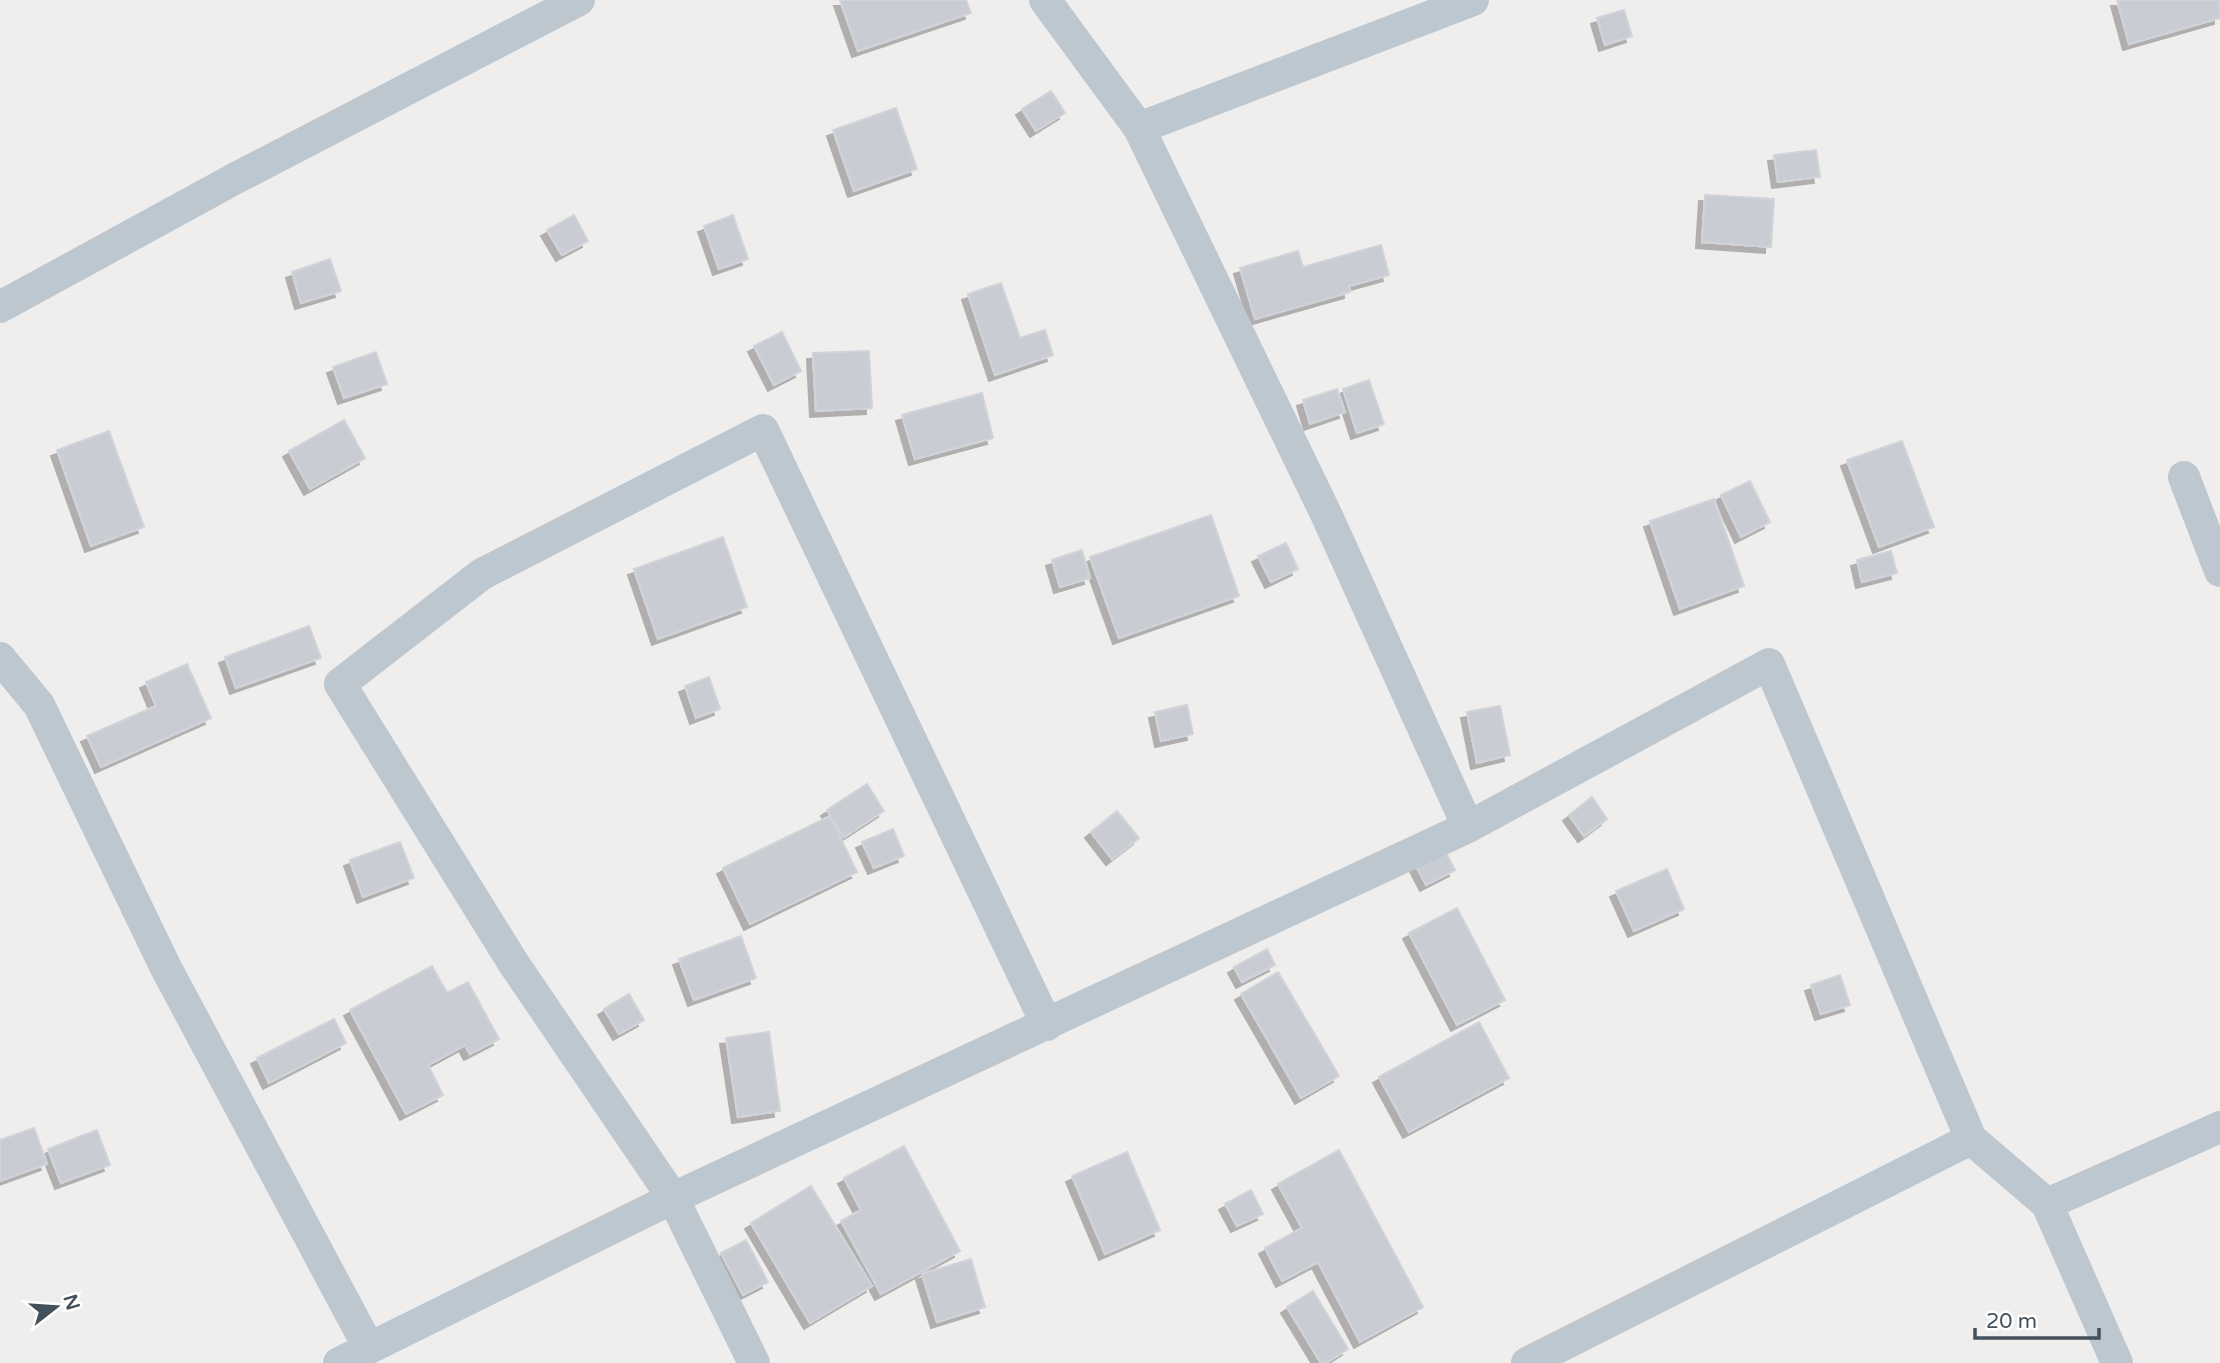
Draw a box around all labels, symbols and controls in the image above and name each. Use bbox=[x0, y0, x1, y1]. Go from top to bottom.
north arrow bbox=[21, 1272, 91, 1342]
text: N bbox=[59, 1292, 84, 1313]
scale bar bbox=[1975, 1296, 2099, 1340]
text: 20 m bbox=[1986, 1309, 2037, 1334]

